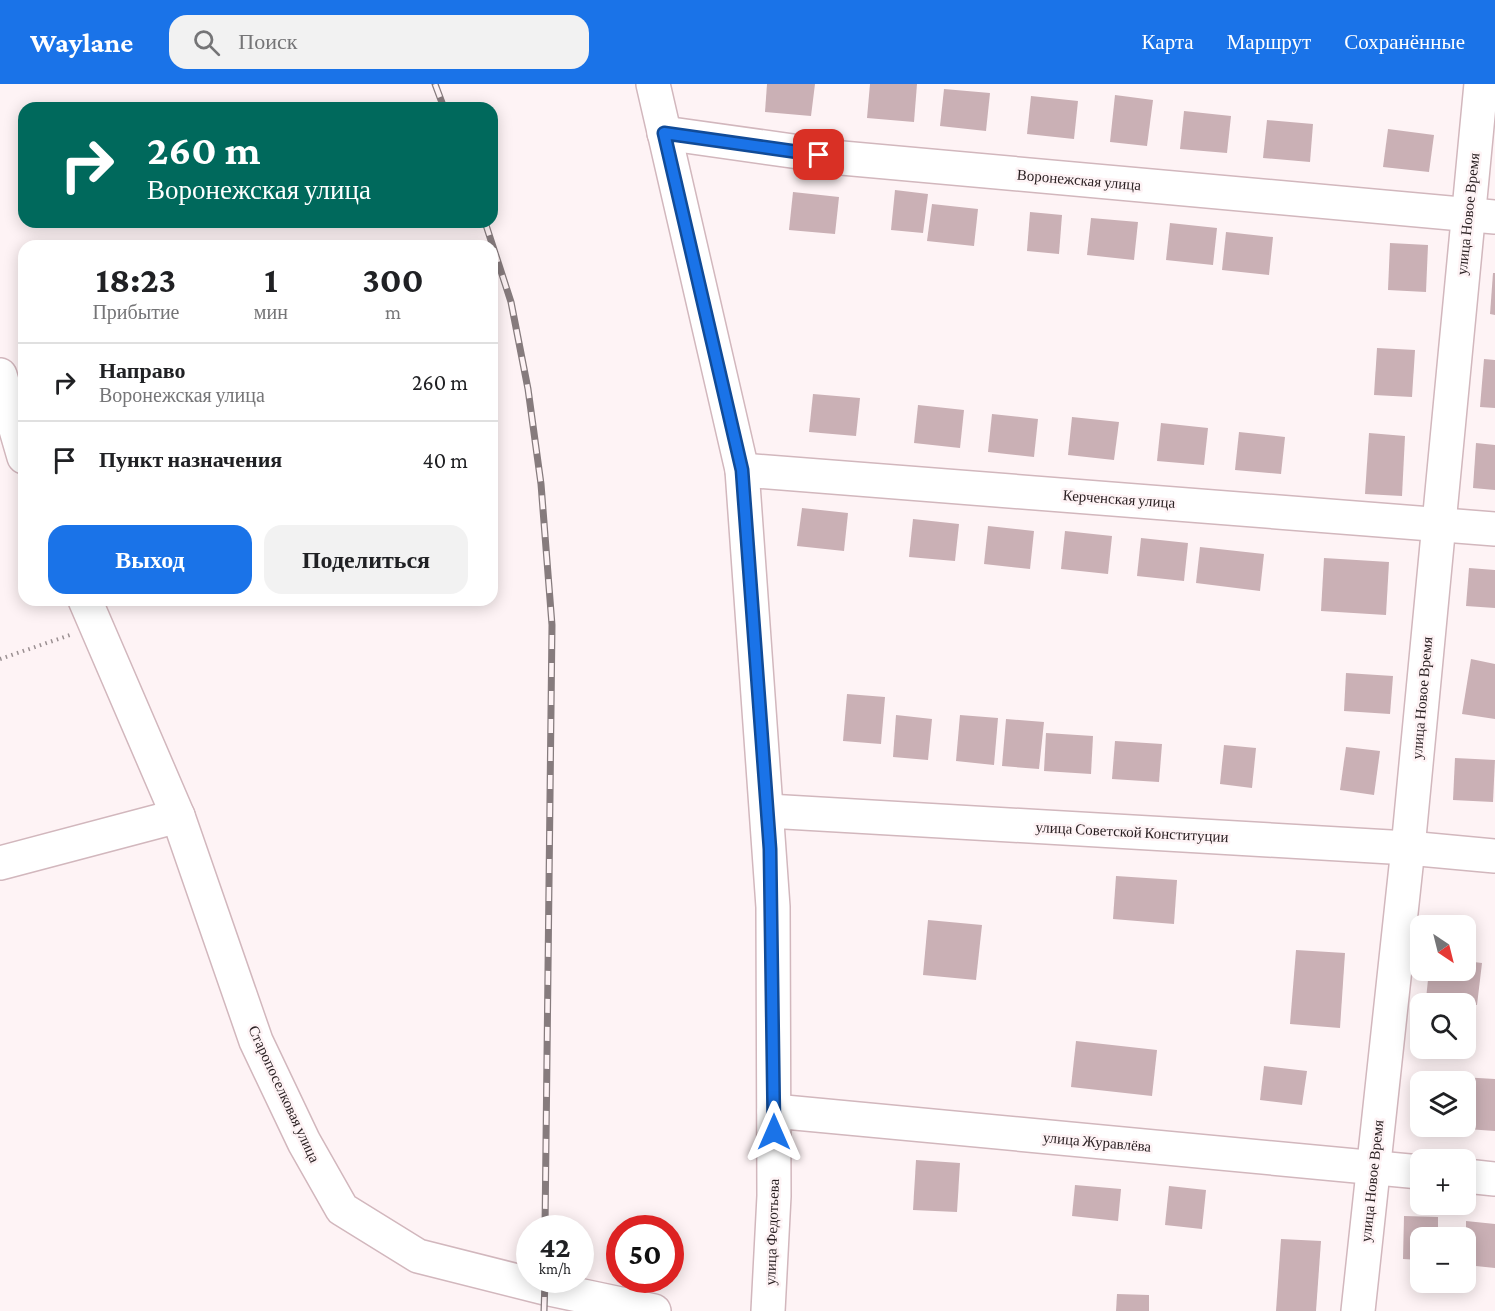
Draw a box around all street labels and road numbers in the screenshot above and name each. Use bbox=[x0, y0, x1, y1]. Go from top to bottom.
street label: улица Новое Время bbox=[1454, 152, 1482, 276]
street label: Воронежская улица bbox=[1016, 167, 1142, 193]
street label: Керченская улица bbox=[1062, 487, 1176, 511]
street label: улица Новое Время bbox=[1409, 636, 1435, 760]
street label: улица Советской Конституции bbox=[1035, 819, 1229, 845]
street label: Старопоселковая улица bbox=[245, 1023, 323, 1165]
street label: улица Новое Время bbox=[1358, 1119, 1386, 1243]
street label: улица Журавлёва bbox=[1042, 1129, 1152, 1155]
street label: улица Федотьева bbox=[762, 1178, 782, 1286]

